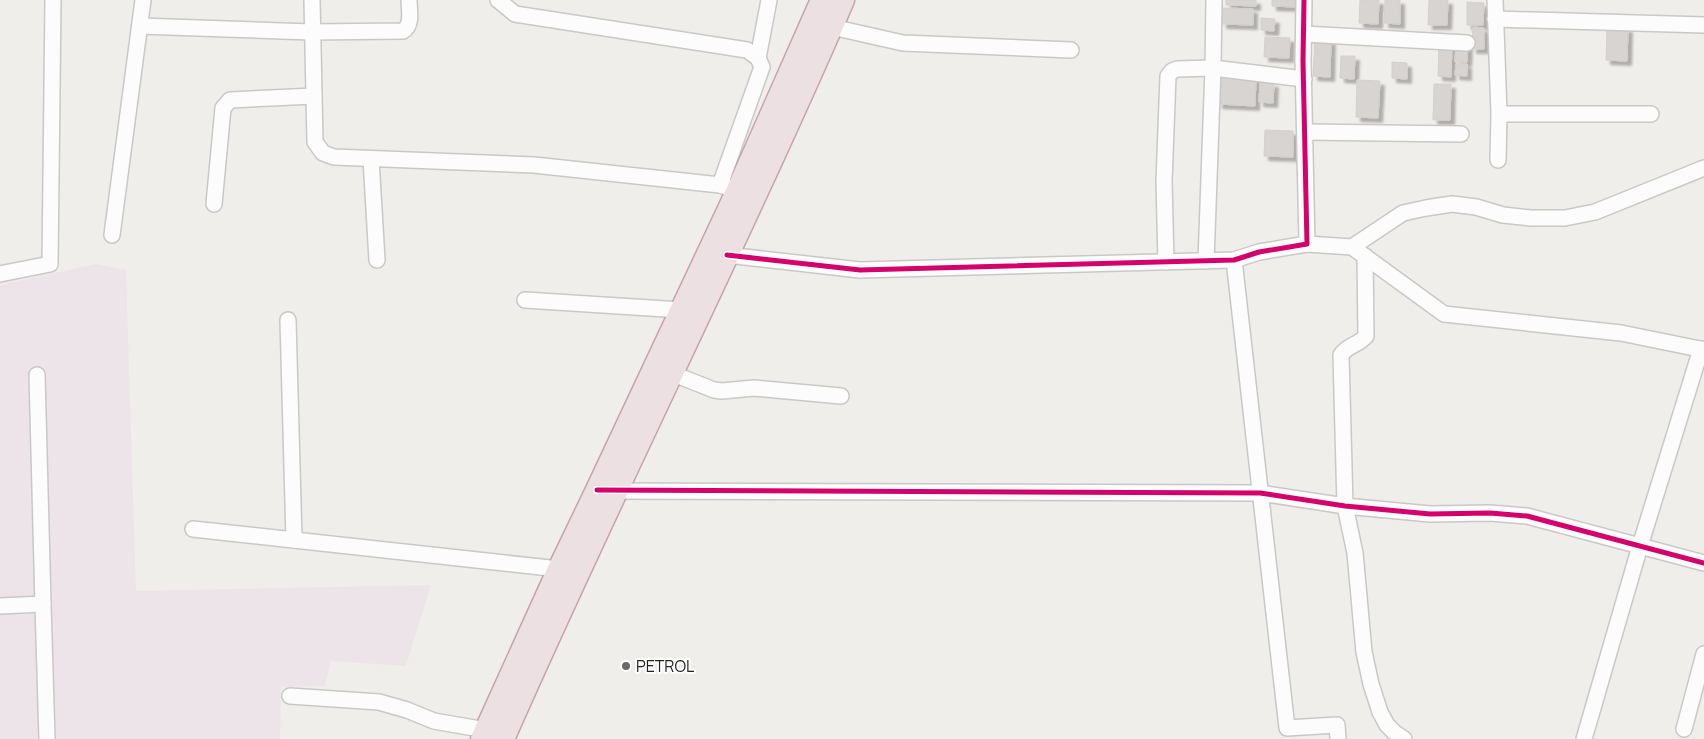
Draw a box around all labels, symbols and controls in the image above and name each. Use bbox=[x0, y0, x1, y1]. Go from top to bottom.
place label: PETROL bbox=[636, 655, 694, 677]
marker: PETROL bbox=[620, 660, 632, 672]

